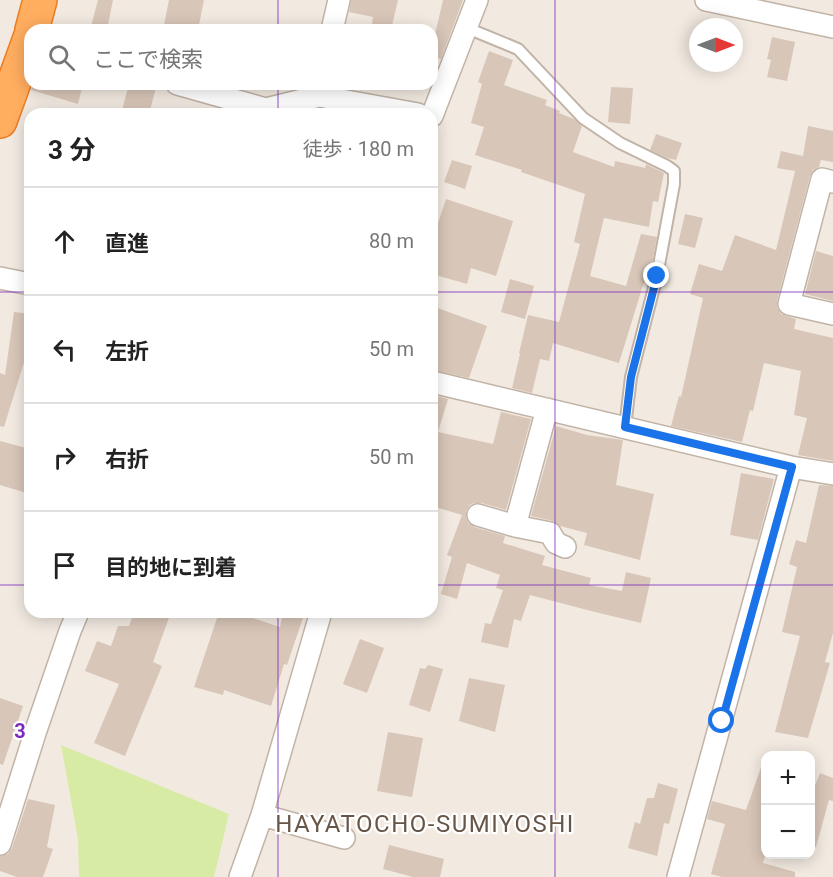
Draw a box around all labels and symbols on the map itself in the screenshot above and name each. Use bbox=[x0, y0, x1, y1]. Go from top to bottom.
north arrow bbox=[689, 18, 743, 72]
route end bbox=[643, 262, 669, 288]
route start bbox=[708, 707, 734, 733]
text: 3 bbox=[14, 719, 26, 743]
district label: HAYATOCHO-SUMIYOSHI bbox=[275, 810, 575, 838]

